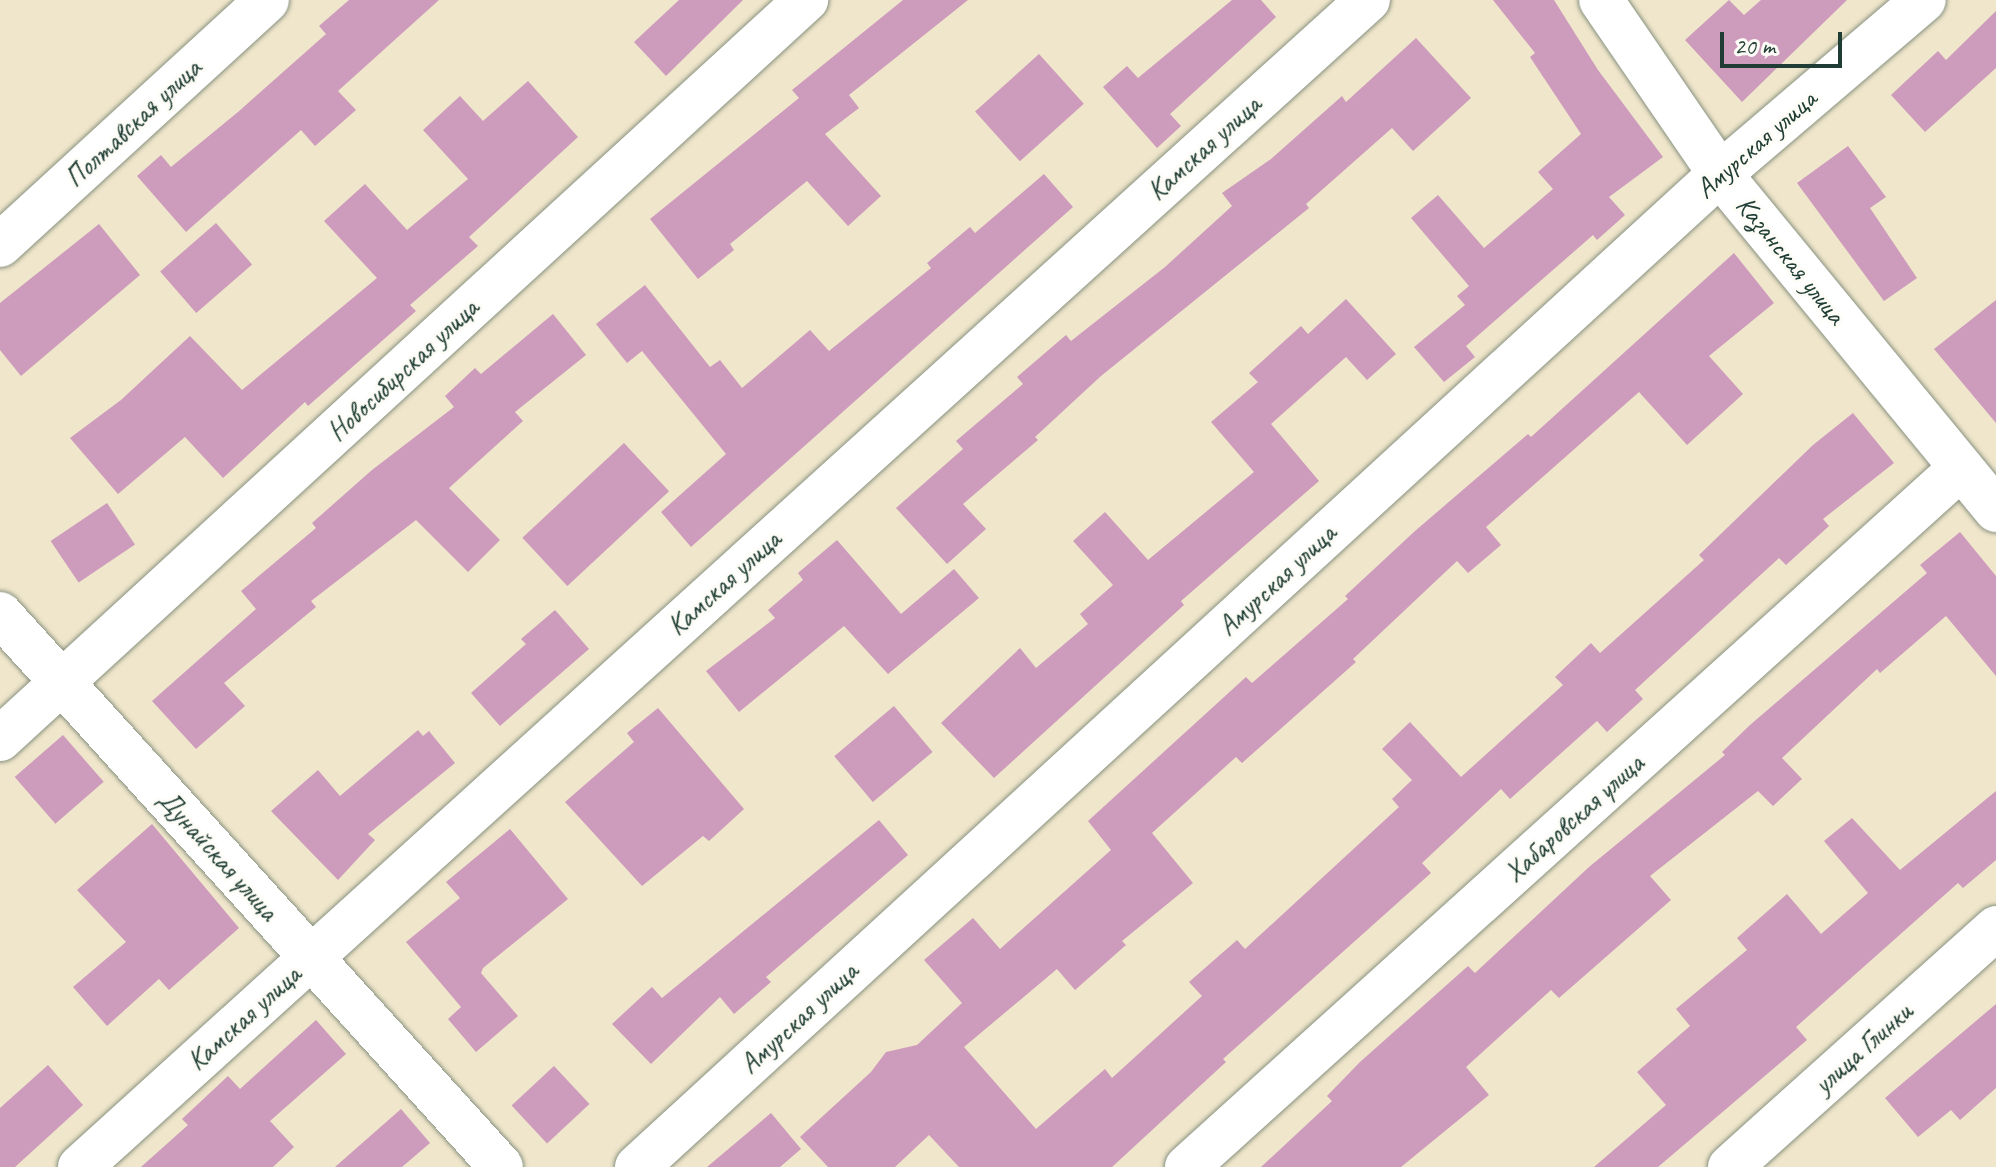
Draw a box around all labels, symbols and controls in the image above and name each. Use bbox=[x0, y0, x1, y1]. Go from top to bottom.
scale bar bbox=[1724, 16, 1846, 66]
text: 20 m bbox=[1734, 31, 1775, 61]
street label: Полтавская улица bbox=[57, 51, 209, 195]
street label: Амурская улица bbox=[1688, 82, 1824, 206]
street label: Камская улица bbox=[1140, 88, 1268, 208]
street label: Казанская улица bbox=[1728, 188, 1854, 332]
street label: Новосибирская улица bbox=[320, 291, 486, 449]
street label: Амурская улица bbox=[1211, 517, 1343, 643]
street label: Камская улица bbox=[660, 523, 788, 643]
street label: Хабаровская улица bbox=[1497, 746, 1651, 890]
street label: Дунайская улица bbox=[150, 782, 286, 928]
street label: Амурская улица bbox=[733, 955, 865, 1081]
street label: Камская улица bbox=[180, 958, 308, 1078]
street label: улица Глинки bbox=[1806, 995, 1920, 1101]

